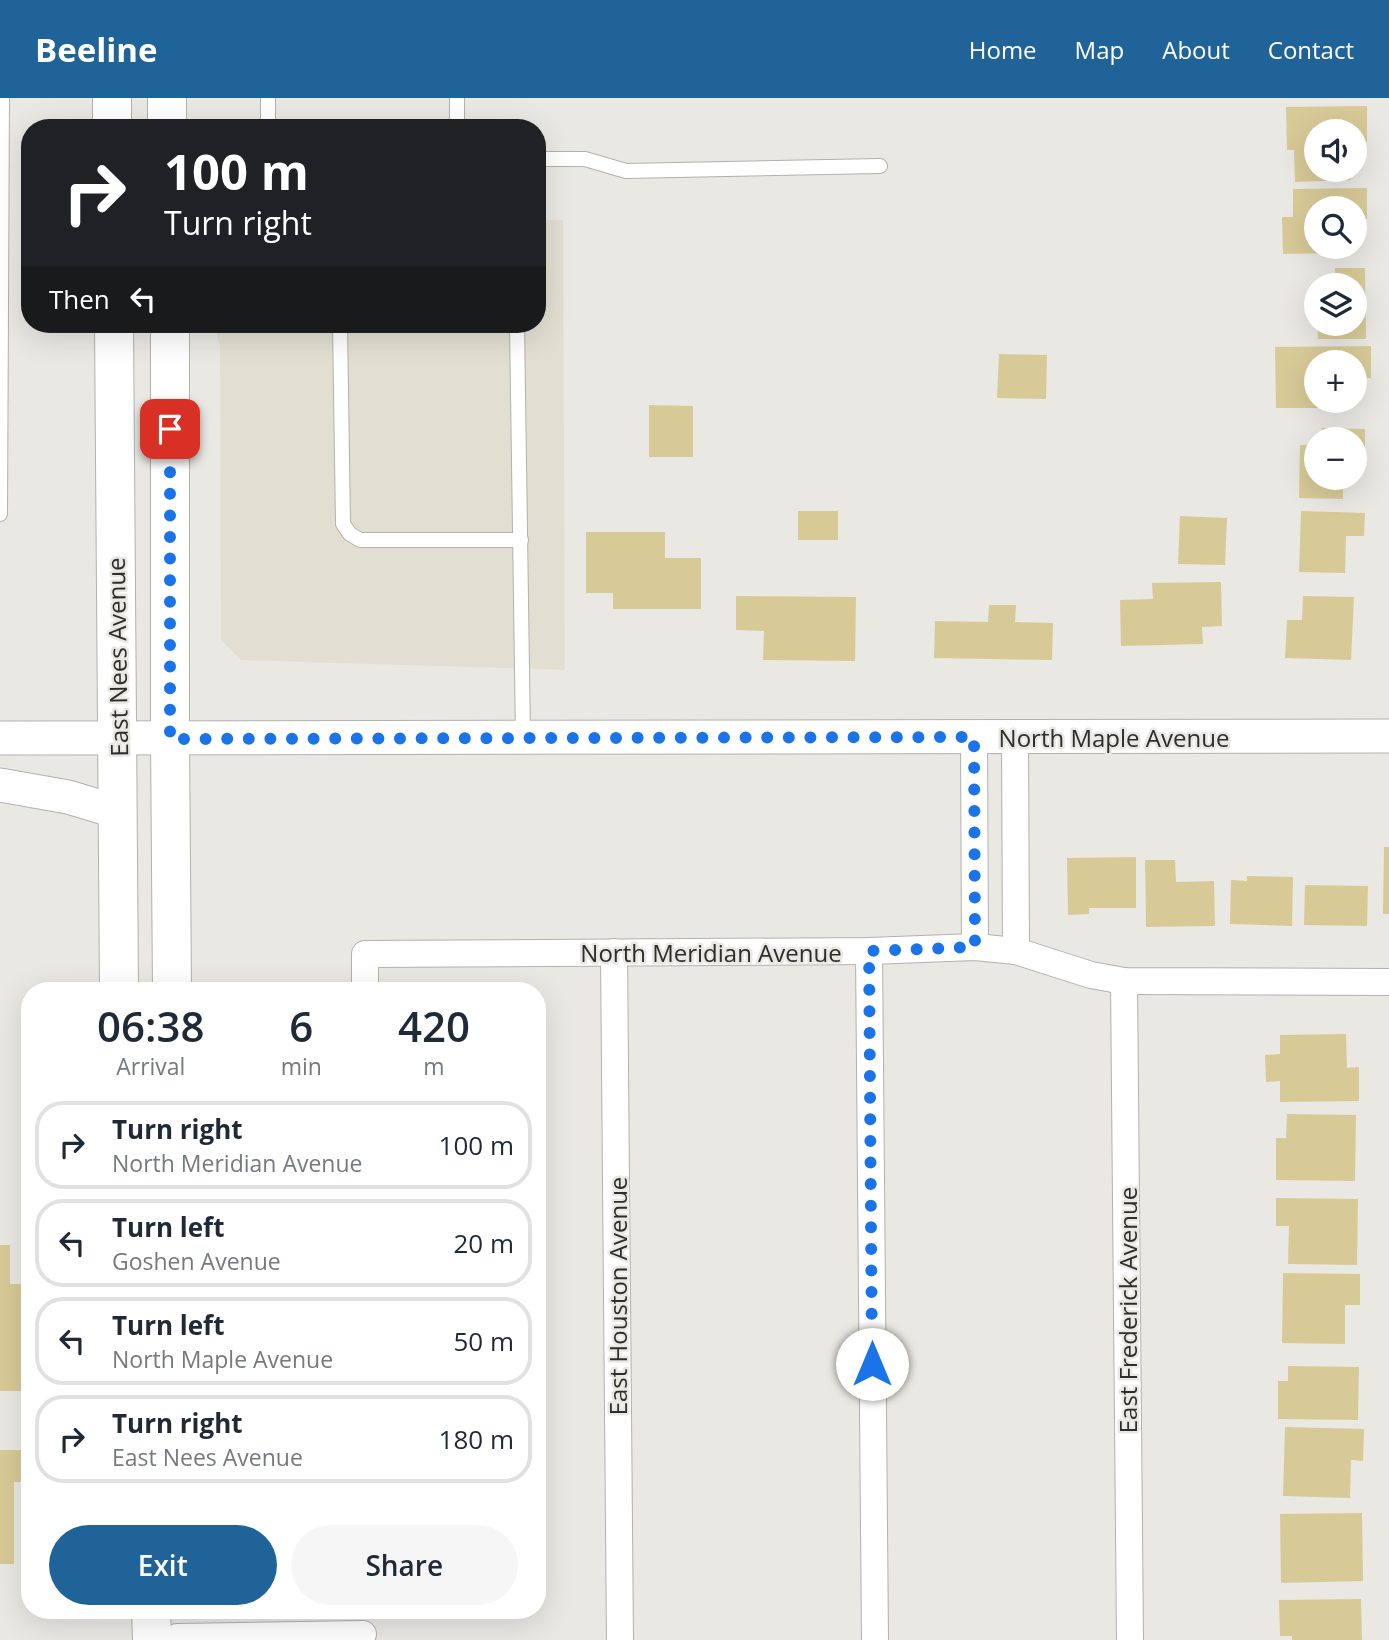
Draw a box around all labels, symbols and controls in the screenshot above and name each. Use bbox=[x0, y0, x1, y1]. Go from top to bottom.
text: Beeline bbox=[35, 27, 158, 72]
text: Home bbox=[969, 33, 1037, 66]
text: Map bbox=[1075, 33, 1124, 66]
text: About bbox=[1162, 33, 1230, 66]
text: Contact bbox=[1268, 33, 1354, 66]
map controls bbox=[1304, 119, 1367, 490]
button: sound bbox=[1304, 119, 1367, 182]
text: 100 m bbox=[164, 138, 309, 204]
icon: right bbox=[49, 147, 140, 238]
button: search bbox=[1304, 196, 1367, 259]
text: Turn right bbox=[164, 201, 312, 244]
button: layers bbox=[1304, 273, 1367, 336]
icon: left bbox=[124, 280, 162, 318]
text: Then bbox=[49, 281, 110, 317]
button: + bbox=[1304, 350, 1367, 413]
pin bbox=[140, 399, 200, 459]
icon: arrive bbox=[151, 410, 189, 448]
button: − bbox=[1304, 427, 1367, 490]
street label: East Nees Avenue bbox=[99, 557, 135, 757]
street label: North Maple Avenue bbox=[999, 721, 1229, 754]
street label: North Meridian Avenue bbox=[580, 936, 842, 969]
text: 06:38 bbox=[97, 997, 205, 1054]
text: 6 bbox=[289, 997, 313, 1054]
text: 420 bbox=[398, 997, 470, 1054]
text: Arrival bbox=[116, 1050, 185, 1082]
text: min bbox=[281, 1050, 322, 1082]
text: m bbox=[423, 1050, 445, 1082]
text: Turn right bbox=[112, 1111, 243, 1147]
icon: right bbox=[53, 1126, 91, 1164]
text: 100 m bbox=[439, 1127, 514, 1163]
text: North Meridian Avenue bbox=[112, 1147, 362, 1179]
street label: East Houston Avenue bbox=[601, 1177, 634, 1415]
street label: East Frederick Avenue bbox=[1111, 1187, 1144, 1433]
text: Turn left bbox=[112, 1209, 224, 1245]
icon: left bbox=[53, 1224, 91, 1262]
text: 20 m bbox=[453, 1225, 514, 1261]
text: Goshen Avenue bbox=[112, 1245, 281, 1277]
text: Turn left bbox=[112, 1307, 224, 1343]
icon: left bbox=[53, 1322, 91, 1360]
text: 50 m bbox=[453, 1323, 514, 1359]
position arrow bbox=[835, 1327, 909, 1401]
text: North Maple Avenue bbox=[112, 1343, 333, 1375]
text: Turn right bbox=[112, 1405, 243, 1441]
icon: right bbox=[53, 1420, 91, 1458]
text: 180 m bbox=[439, 1421, 514, 1457]
text: East Nees Avenue bbox=[112, 1441, 303, 1473]
button: Exit bbox=[49, 1525, 277, 1605]
button: Share bbox=[291, 1525, 518, 1605]

